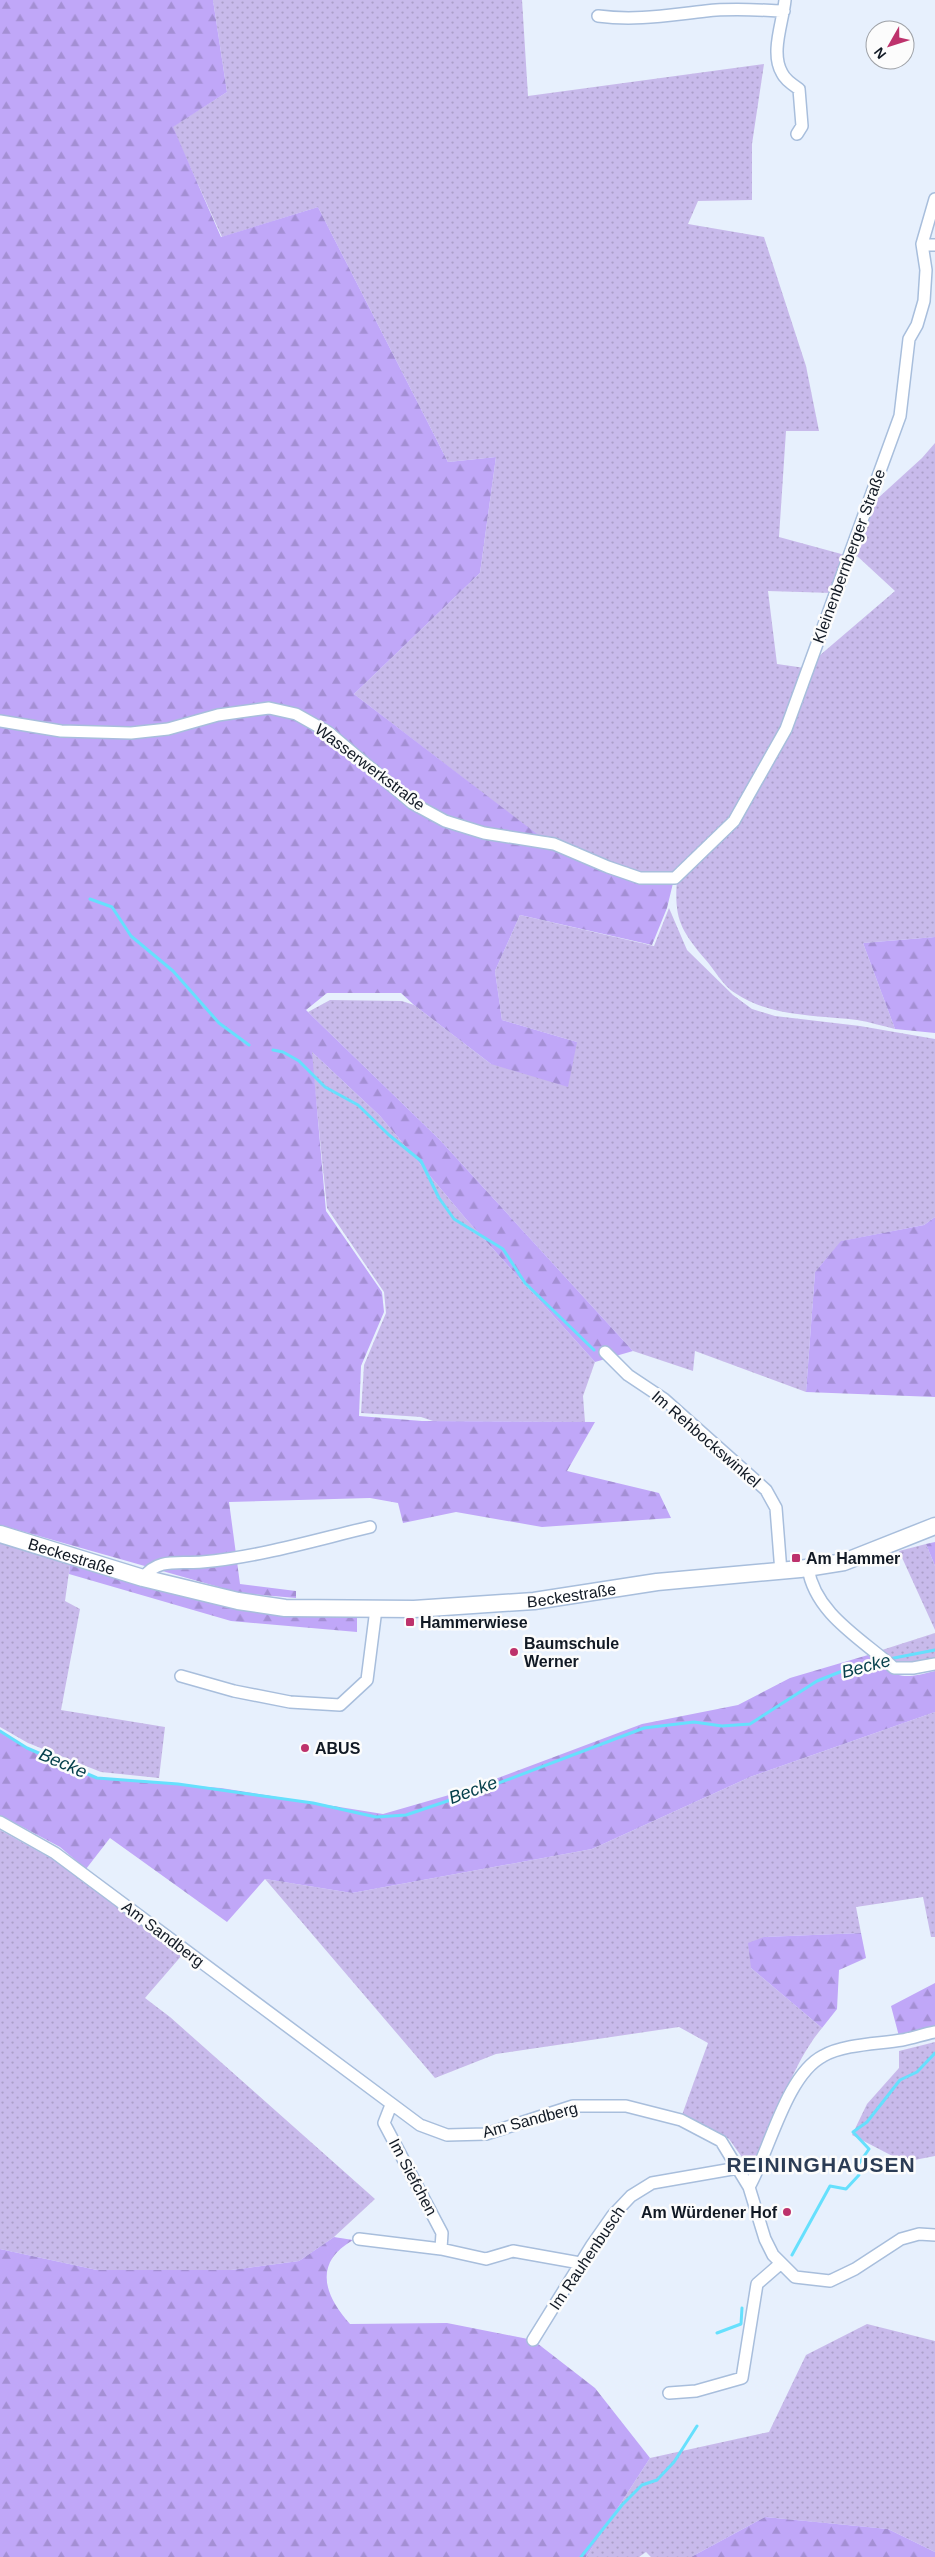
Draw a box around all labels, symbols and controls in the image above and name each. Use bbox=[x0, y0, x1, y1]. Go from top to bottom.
north arrow bbox=[865, 20, 915, 70]
text: N bbox=[870, 44, 889, 62]
street label: Kleinenbernberger Straße bbox=[810, 466, 889, 645]
street label: Wasserwerkstraße bbox=[312, 720, 428, 814]
street label: Im Rehbockswinkel bbox=[648, 1387, 764, 1491]
street label: Beckestraße bbox=[26, 1535, 117, 1577]
place label: Am Hammer bbox=[806, 1550, 900, 1567]
marker: Am Hammer bbox=[790, 1552, 802, 1564]
street label: Beckestraße bbox=[526, 1580, 617, 1610]
place label: Hammerwiese bbox=[420, 1614, 528, 1631]
marker: Hammerwiese bbox=[404, 1616, 416, 1628]
place label: Baumschule Werner bbox=[524, 1635, 619, 1670]
marker: Baumschule Werner bbox=[508, 1646, 520, 1658]
water label: Becke bbox=[839, 1650, 893, 1682]
place label: ABUS bbox=[315, 1740, 361, 1757]
marker: ABUS bbox=[299, 1742, 311, 1754]
water label: Becke bbox=[36, 1744, 90, 1782]
water label: Becke bbox=[446, 1772, 500, 1808]
street label: Am Sandberg bbox=[119, 1898, 207, 1970]
street label: Am Sandberg bbox=[481, 2099, 579, 2141]
street label: Im Siefchen bbox=[386, 2136, 440, 2218]
district label: REININGHAUSEN bbox=[726, 2153, 916, 2176]
street label: Im Rauhenbusch bbox=[546, 2203, 628, 2313]
place label: Am Würdener Hof bbox=[641, 2204, 778, 2221]
marker: Am Würdener Hof bbox=[781, 2206, 793, 2218]

